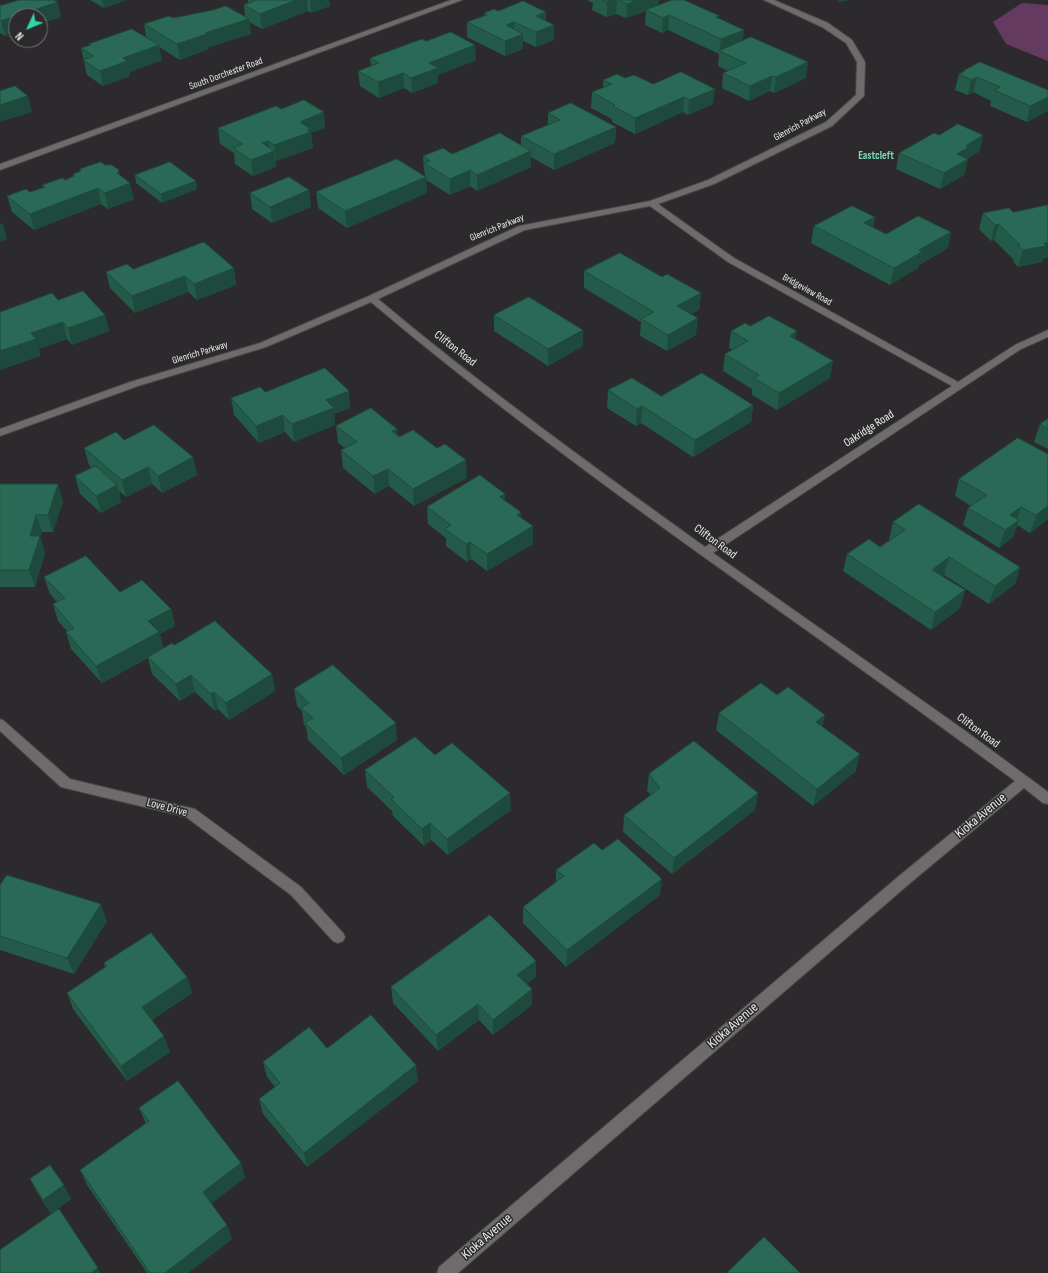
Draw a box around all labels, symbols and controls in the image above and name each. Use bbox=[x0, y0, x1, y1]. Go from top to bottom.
north arrow bbox=[8, 8, 48, 48]
text: N bbox=[13, 29, 26, 43]
street label: South Dorchester Road bbox=[188, 55, 264, 93]
street label: Glenrich Parkway bbox=[772, 106, 828, 144]
district label: Eastcleft bbox=[858, 149, 894, 163]
street label: Glenrich Parkway bbox=[468, 212, 526, 244]
street label: Bridgeview Road bbox=[780, 271, 834, 309]
street label: Clifton Road bbox=[431, 328, 479, 370]
street label: Glenrich Parkway bbox=[171, 339, 229, 367]
street label: Oakridge Road bbox=[841, 407, 897, 451]
street label: Clifton Road bbox=[691, 522, 739, 562]
street label: Clifton Road bbox=[954, 711, 1002, 751]
street label: Kioka Avenue bbox=[952, 790, 1010, 842]
street label: Love Drive bbox=[145, 796, 189, 820]
street label: Kioka Avenue bbox=[704, 999, 762, 1053]
street label: Kioka Avenue bbox=[458, 1210, 516, 1264]

